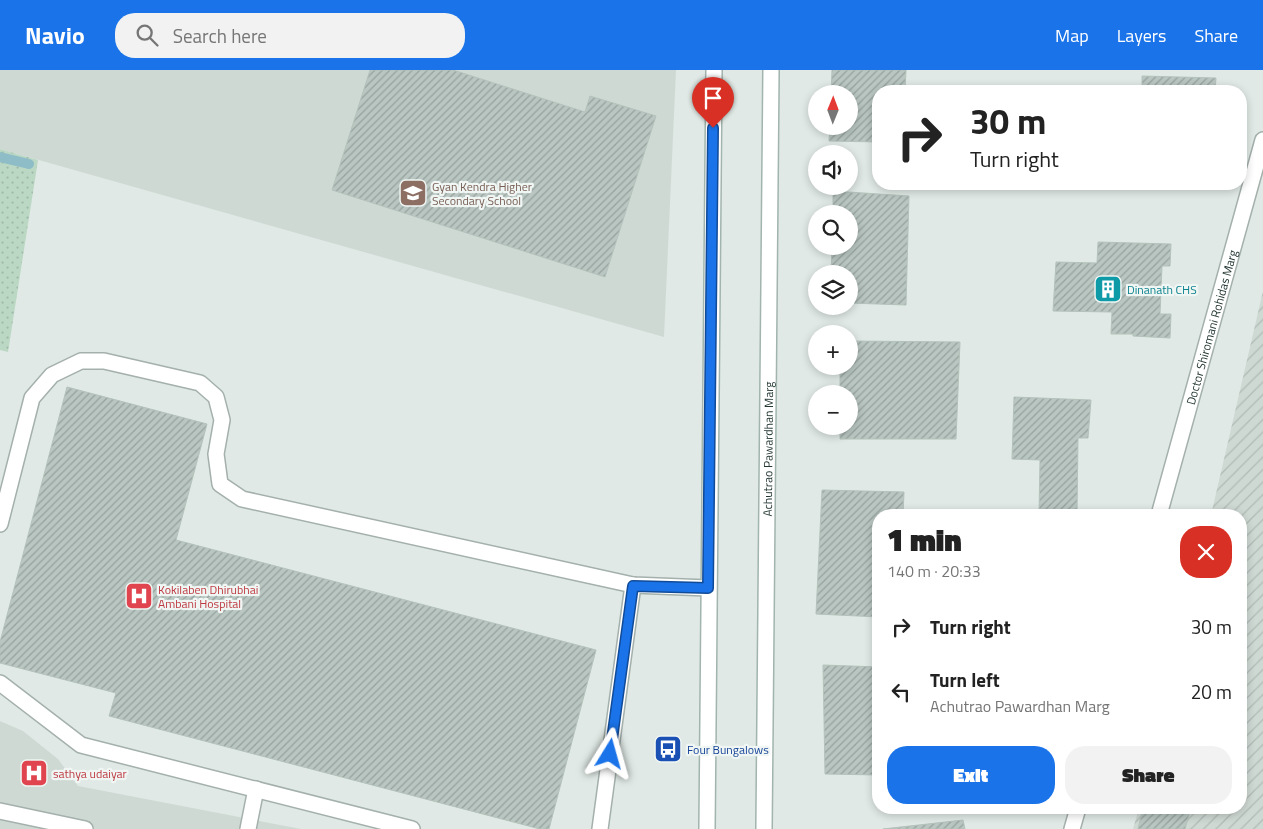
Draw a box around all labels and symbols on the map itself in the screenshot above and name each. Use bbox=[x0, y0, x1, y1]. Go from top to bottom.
pin bbox=[692, 77, 734, 128]
north arrow bbox=[808, 85, 858, 135]
place label: Gyan Kendra Higher Secondary School bbox=[432, 177, 532, 210]
school or university icon: Gyan Kendra Higher Secondary School bbox=[398, 178, 428, 208]
street label: Doctor Shiromani Rohidas Marg bbox=[1181, 247, 1242, 407]
building icon: Dinanath CHS bbox=[1093, 274, 1123, 304]
place label: Dinanath CHS bbox=[1127, 280, 1197, 299]
street label: Achutrao Pawardhan Marg bbox=[757, 381, 778, 517]
place label: Kokilaben Dhirubhai Ambani Hospital bbox=[158, 580, 258, 613]
hospital icon: Kokilaben Dhirubhai Ambani Hospital bbox=[124, 581, 154, 611]
position arrow bbox=[583, 727, 635, 779]
bus stop icon: Four Bungalows bbox=[653, 734, 683, 764]
place label: Four Bungalows bbox=[687, 740, 769, 759]
hospital icon: sathya udaiyar bbox=[19, 758, 49, 788]
place label: sathya udaiyar bbox=[53, 764, 127, 783]

